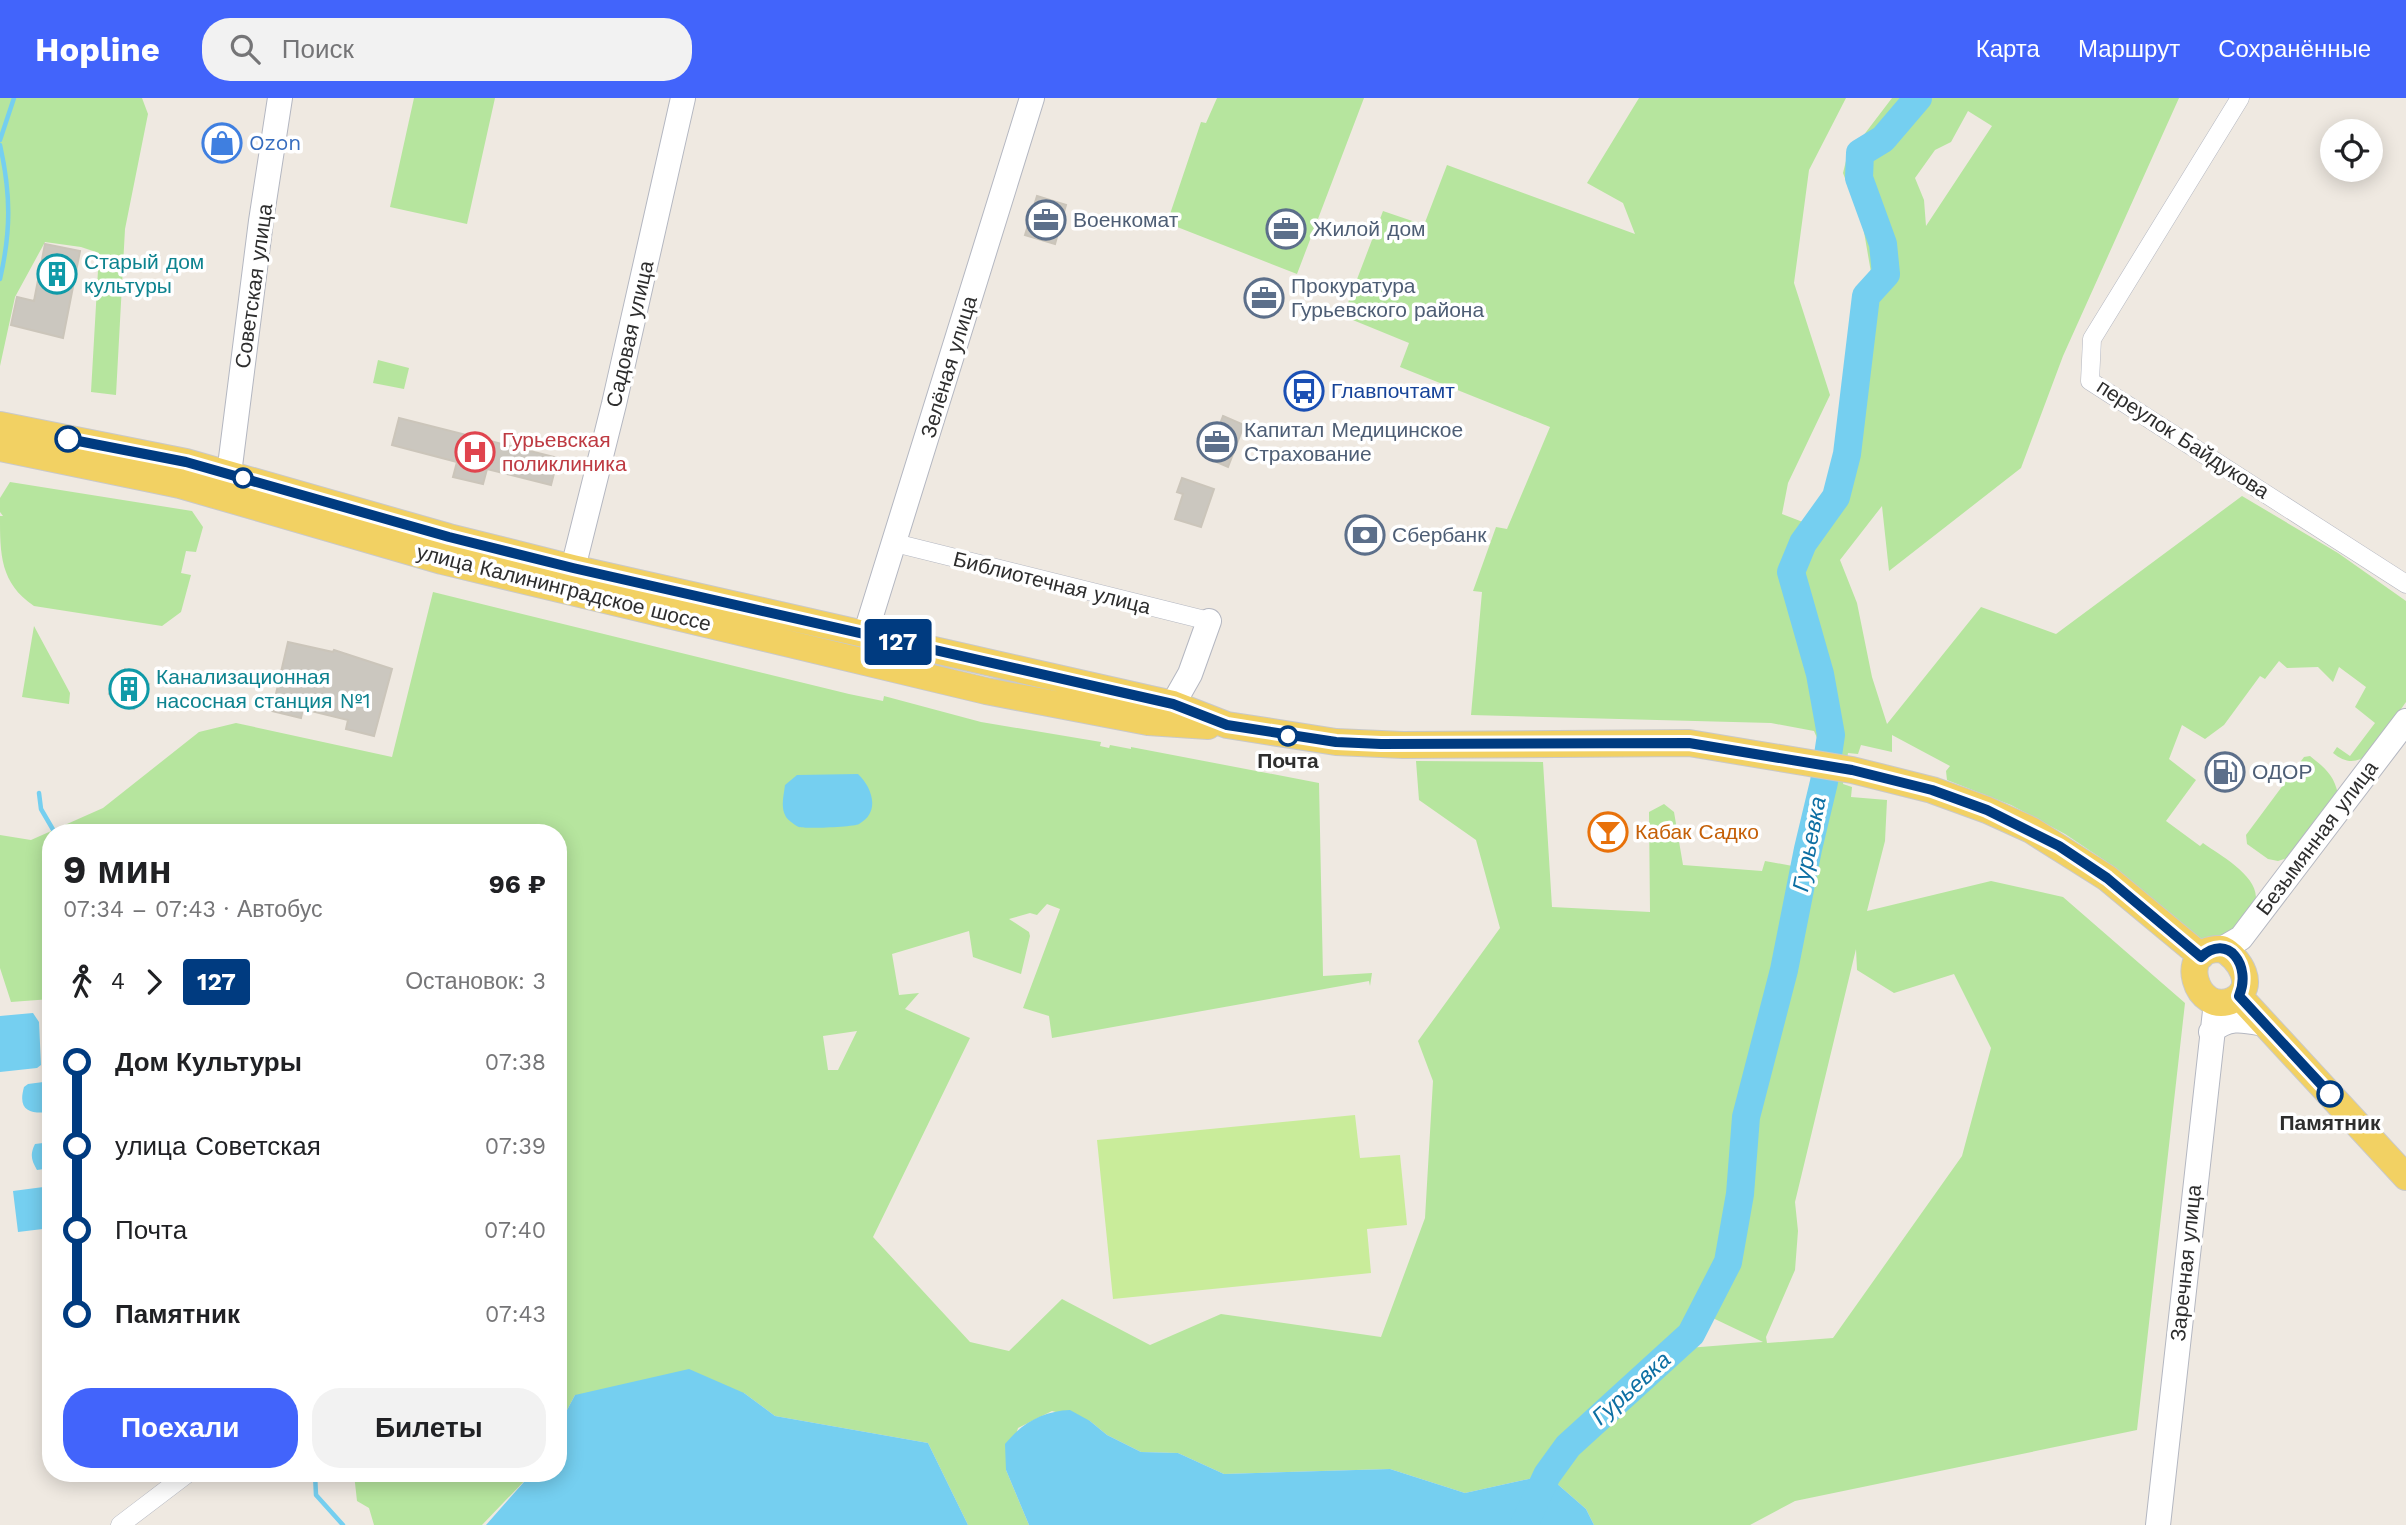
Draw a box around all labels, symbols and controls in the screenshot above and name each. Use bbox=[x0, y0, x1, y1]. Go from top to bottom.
search box bbox=[202, 18, 692, 81]
text: Hopline bbox=[35, 30, 160, 69]
icon: search bbox=[226, 30, 264, 68]
text: Поиск bbox=[282, 34, 354, 64]
text: Карта bbox=[1976, 35, 2040, 63]
text: Маршрут bbox=[2078, 35, 2180, 63]
text: Сохранённые bbox=[2218, 35, 2371, 63]
map controls bbox=[2320, 119, 2383, 182]
button: locate bbox=[2320, 119, 2383, 182]
shop icon: Ozon bbox=[201, 122, 243, 164]
place label: Ozon bbox=[249, 130, 301, 155]
office icon: Военкомат bbox=[1025, 199, 1067, 241]
street label: Советская улица bbox=[230, 202, 277, 370]
place label: Военкомат bbox=[1073, 207, 1179, 232]
office icon: Жилой дом bbox=[1265, 208, 1307, 250]
place label: Жилой дом bbox=[1313, 216, 1426, 241]
place label: Старый дом культуры bbox=[84, 249, 204, 298]
building icon: Старый дом культуры bbox=[36, 253, 78, 295]
street label: Садовая улица bbox=[600, 258, 659, 410]
place label: Прокуратура Гурьевского района bbox=[1291, 273, 1484, 322]
office icon: Прокуратура Гурьевского района bbox=[1243, 277, 1285, 319]
street label: Зелёная улица bbox=[915, 293, 982, 441]
bus stop icon: Главпочтамт bbox=[1283, 370, 1325, 412]
street label: переулок Байдукова bbox=[2092, 374, 2274, 504]
place label: Главпочтамт bbox=[1331, 378, 1455, 403]
place label: Капитал Медицинское Страхование bbox=[1244, 417, 1463, 466]
office icon: Капитал Медицинское Страхование bbox=[1196, 421, 1238, 463]
unlabelled marker bbox=[55, 426, 81, 452]
place label: Гурьевская поликлиника bbox=[502, 427, 627, 476]
hospital icon: Гурьевская поликлиника bbox=[454, 431, 496, 473]
unlabelled marker bbox=[233, 468, 253, 488]
bank icon: Сбербанк bbox=[1344, 514, 1386, 556]
place label: Сбербанк bbox=[1392, 522, 1487, 547]
street label: улица Калининградское шоссе bbox=[414, 539, 714, 636]
street label: Библиотечная улица bbox=[951, 546, 1154, 619]
line badge: 127 bbox=[858, 619, 938, 665]
text: 127 bbox=[879, 628, 917, 656]
place label: Канализационная насосная станция №1 bbox=[156, 664, 371, 713]
building icon: Канализационная насосная станция №1 bbox=[108, 668, 150, 710]
marker: Почта bbox=[1278, 726, 1298, 746]
place label: Почта bbox=[1257, 748, 1319, 773]
fuel station icon: ОДОР bbox=[2204, 751, 2246, 793]
street label: Безымянная улица bbox=[2250, 755, 2383, 920]
place label: ОДОР bbox=[2252, 759, 2312, 784]
water label: Гурьевка bbox=[1787, 794, 1832, 894]
bar icon: Кабак Садко bbox=[1587, 811, 1629, 853]
place label: Кабак Садко bbox=[1635, 819, 1759, 844]
text: 9 мин bbox=[63, 848, 172, 892]
text: 96 ₽ bbox=[489, 869, 546, 899]
text: 07:34 – 07:43 · Автобус bbox=[63, 896, 322, 923]
icon: walk bbox=[63, 963, 101, 1001]
icon: forward bbox=[135, 963, 173, 1001]
text: 4 bbox=[111, 968, 125, 995]
text: 127 bbox=[197, 968, 236, 996]
text: Остановок: 3 bbox=[405, 968, 546, 995]
text: Дом Культуры bbox=[115, 1047, 302, 1077]
text: 07:38 bbox=[485, 1049, 546, 1076]
marker: Памятник bbox=[2317, 1081, 2343, 1107]
place label: Памятник bbox=[2280, 1110, 2381, 1135]
text: улица Советская bbox=[115, 1131, 321, 1161]
text: 07:39 bbox=[485, 1133, 546, 1160]
street label: Заречная улица bbox=[2165, 1183, 2206, 1343]
text: Почта bbox=[115, 1215, 187, 1245]
text: 07:40 bbox=[484, 1217, 546, 1244]
text: Памятник bbox=[115, 1299, 240, 1329]
text: 07:43 bbox=[485, 1301, 546, 1328]
water label: Гурьевка bbox=[1587, 1346, 1676, 1431]
button: Поехали bbox=[63, 1388, 298, 1468]
button: Билеты bbox=[312, 1388, 546, 1468]

